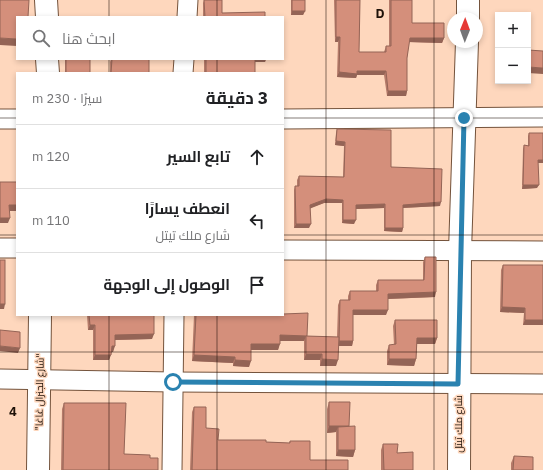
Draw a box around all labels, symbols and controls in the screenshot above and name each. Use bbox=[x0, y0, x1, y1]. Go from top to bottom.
text: D bbox=[375, 5, 385, 22]
north arrow bbox=[447, 12, 483, 48]
map controls bbox=[495, 12, 531, 84]
button: + bbox=[495, 12, 531, 48]
search box bbox=[16, 16, 284, 60]
icon: search bbox=[30, 27, 52, 49]
text: ابحث هنا bbox=[62, 29, 116, 48]
button: − bbox=[495, 48, 531, 84]
text: 3 دقيقة bbox=[206, 87, 268, 109]
text: سيرًا · 230 m bbox=[32, 90, 102, 107]
route end bbox=[455, 109, 473, 127]
icon: ahead bbox=[246, 146, 268, 168]
text: تابع السير bbox=[167, 147, 230, 166]
text: 120 m bbox=[32, 148, 70, 165]
text: انعطف يسارًا bbox=[145, 199, 230, 218]
icon: left bbox=[246, 210, 268, 232]
text: 110 m bbox=[32, 212, 70, 229]
text: شارع ملك تيتل bbox=[156, 227, 230, 244]
icon: arrive bbox=[246, 274, 268, 296]
text: الوصول إلى الوجهة bbox=[103, 275, 230, 294]
street label: "شارع الجنرال غاغا" bbox=[32, 353, 47, 431]
route start bbox=[164, 373, 182, 391]
street label: شارع ملك تيتل bbox=[452, 395, 465, 453]
text: 4 bbox=[9, 403, 17, 420]

